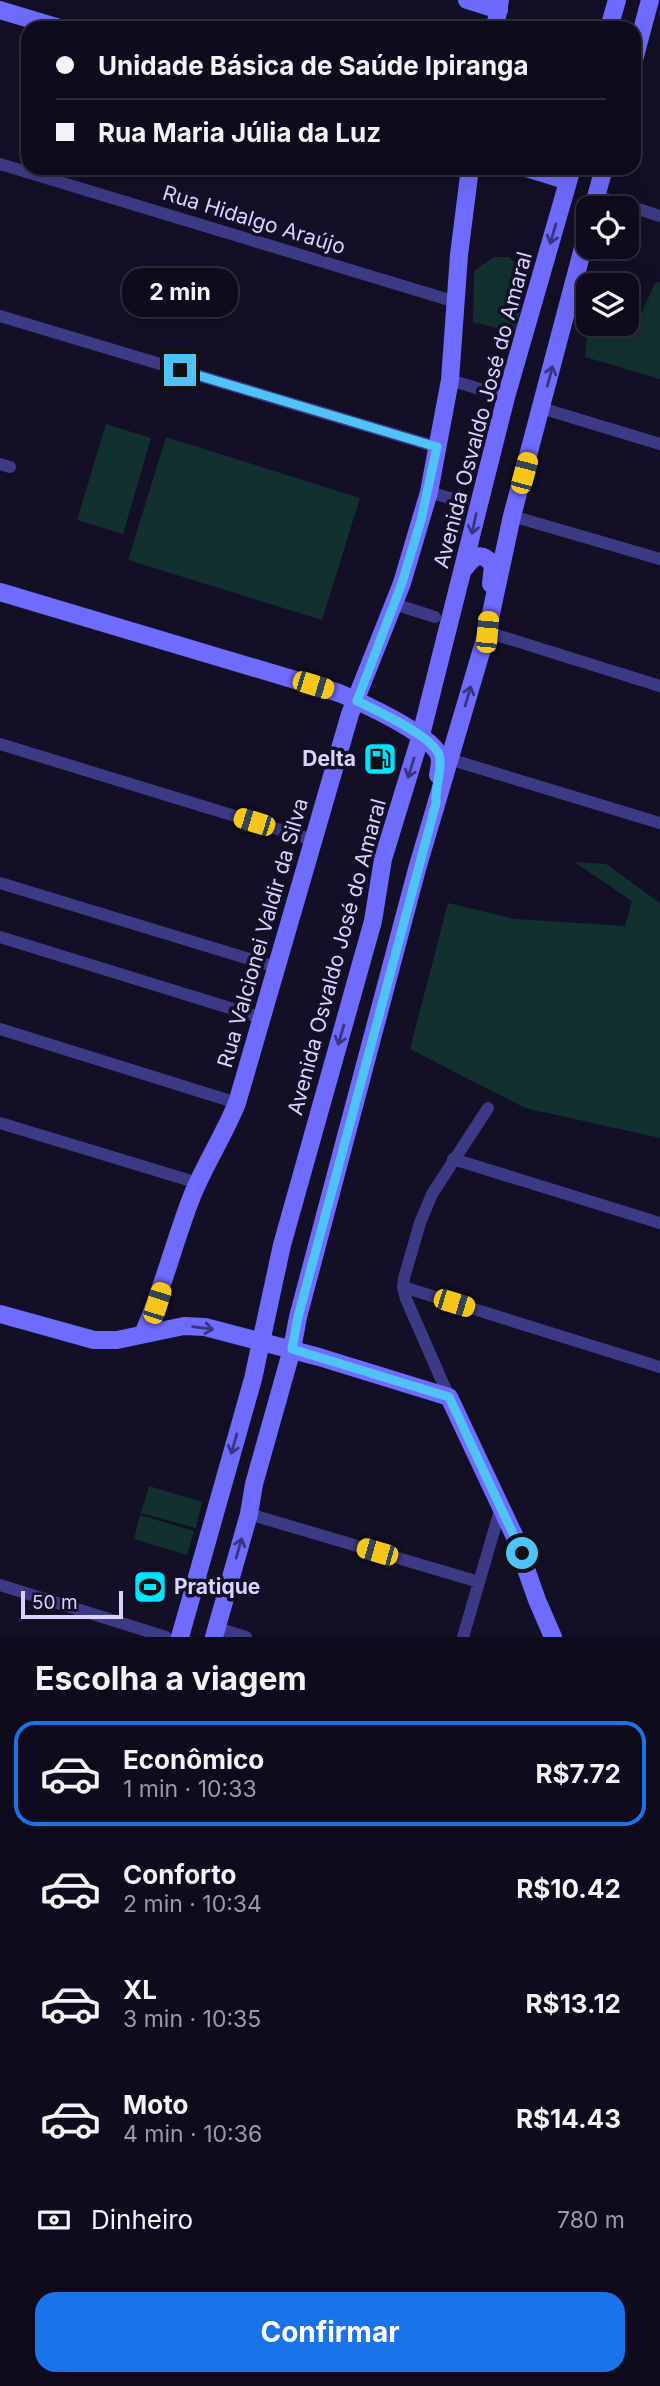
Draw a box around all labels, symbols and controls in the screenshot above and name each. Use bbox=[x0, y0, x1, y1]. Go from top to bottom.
text: Unidade Básica de Saúde Ipiranga bbox=[98, 50, 529, 81]
text: Rua Maria Júlia da Luz bbox=[98, 117, 381, 148]
street label: Rua Hidalgo Araújo bbox=[160, 180, 349, 259]
map controls bbox=[576, 196, 639, 336]
button: locate bbox=[576, 196, 639, 259]
one-way arrow bbox=[546, 222, 559, 244]
street label: Avenida Osvaldo José do Amaral bbox=[428, 249, 537, 571]
callout: 2 min bbox=[122, 268, 238, 318]
button: layers bbox=[576, 273, 639, 336]
text: 2 min bbox=[149, 278, 211, 306]
route end bbox=[164, 354, 196, 386]
one-way arrow bbox=[544, 365, 557, 388]
car bbox=[509, 450, 540, 496]
one-way arrow bbox=[467, 512, 480, 535]
car bbox=[475, 610, 500, 654]
car bbox=[290, 669, 337, 701]
one-way arrow bbox=[463, 685, 476, 707]
fuel station icon: Delta bbox=[361, 740, 399, 778]
place label: Delta bbox=[302, 746, 356, 771]
one-way arrow bbox=[404, 757, 417, 779]
street label: Rua Valcionei Valdir da Silva bbox=[212, 795, 313, 1070]
street label: Avenida Osvaldo José do Amaral bbox=[282, 796, 391, 1118]
car bbox=[231, 806, 278, 838]
one-way arrow bbox=[334, 1023, 347, 1046]
car bbox=[141, 1280, 174, 1326]
car bbox=[431, 1287, 478, 1319]
one-way arrow bbox=[191, 1321, 214, 1334]
one-way arrow bbox=[227, 1433, 240, 1455]
car bbox=[354, 1536, 401, 1568]
one-way arrow bbox=[234, 1537, 247, 1559]
route start bbox=[506, 1537, 538, 1569]
sports icon: Pratique bbox=[131, 1568, 169, 1606]
place label: Pratique bbox=[174, 1574, 260, 1599]
scale bar bbox=[21, 1588, 122, 1620]
text: 50 m bbox=[32, 1591, 78, 1614]
text: Escolha a viagem bbox=[35, 1659, 307, 1698]
icon: car bbox=[39, 1742, 102, 1805]
text: Econômico bbox=[123, 1744, 264, 1775]
text: R$7.72 bbox=[536, 1758, 621, 1789]
text: 1 min · 10:33 bbox=[123, 1775, 257, 1803]
icon: car bbox=[39, 1857, 102, 1920]
text: Conforto bbox=[123, 1859, 236, 1890]
text: R$10.42 bbox=[516, 1873, 621, 1904]
text: 2 min · 10:34 bbox=[123, 1890, 262, 1918]
icon: car bbox=[39, 1972, 102, 2035]
text: XL bbox=[123, 1974, 157, 2005]
text: R$13.12 bbox=[526, 1988, 621, 2019]
text: 3 min · 10:35 bbox=[123, 2005, 261, 2033]
icon: car bbox=[39, 2087, 102, 2150]
text: Moto bbox=[123, 2089, 188, 2120]
text: R$14.43 bbox=[516, 2103, 621, 2134]
text: 4 min · 10:36 bbox=[123, 2120, 262, 2148]
icon: cash bbox=[35, 2201, 73, 2239]
text: Dinheiro bbox=[91, 2204, 193, 2235]
text: 780 m bbox=[557, 2206, 625, 2234]
button: Confirmar bbox=[35, 2292, 625, 2372]

